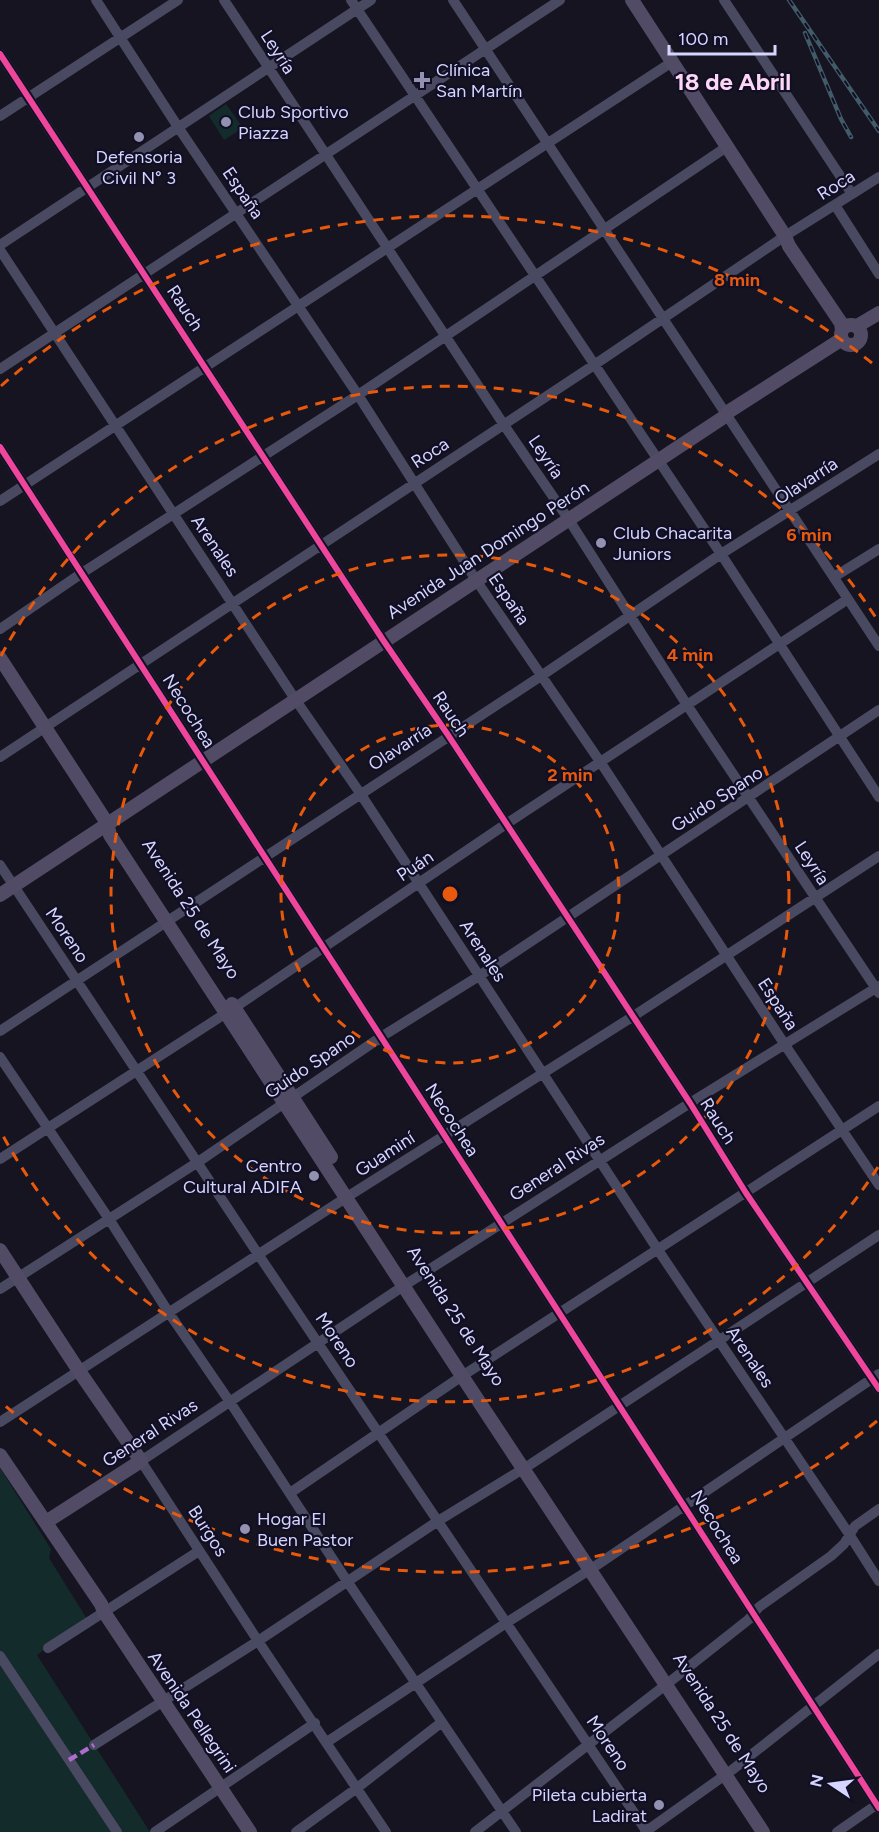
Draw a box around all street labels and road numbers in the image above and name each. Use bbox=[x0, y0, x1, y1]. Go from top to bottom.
street label: Leyría bbox=[256, 26, 300, 78]
street label: España bbox=[218, 163, 268, 223]
street label: Roca bbox=[813, 165, 859, 205]
street label: Rauch bbox=[162, 281, 208, 335]
street label: Leyría bbox=[523, 431, 569, 483]
street label: Roca bbox=[407, 433, 453, 473]
street label: Olavarría bbox=[770, 452, 842, 510]
street label: Avenida Juan Domingo Perón bbox=[383, 476, 593, 624]
street label: Arenales bbox=[186, 511, 244, 581]
street label: España bbox=[484, 569, 534, 629]
street label: Necochea bbox=[158, 670, 220, 752]
street label: Rauch bbox=[428, 687, 474, 741]
street label: Olavarría bbox=[364, 718, 436, 776]
street label: Guido Spano bbox=[667, 761, 767, 837]
street label: Avenida 25 de Mayo bbox=[137, 835, 245, 983]
street label: Leyría bbox=[790, 837, 834, 889]
street label: Puán bbox=[392, 846, 438, 886]
street label: Moreno bbox=[41, 903, 93, 967]
street label: Arenales bbox=[455, 916, 511, 986]
street label: España bbox=[753, 974, 803, 1034]
street label: Guido Spano bbox=[260, 1027, 360, 1103]
street label: Necochea bbox=[420, 1079, 484, 1161]
street label: Rauch bbox=[695, 1094, 741, 1148]
street label: Guaminí bbox=[351, 1126, 420, 1181]
street label: General Rivas bbox=[505, 1128, 609, 1206]
street label: Avenida 25 de Mayo bbox=[402, 1242, 510, 1390]
street label: Moreno bbox=[311, 1308, 363, 1372]
street label: Arenales bbox=[721, 1322, 779, 1392]
street label: General Rivas bbox=[98, 1394, 202, 1472]
street label: Necochea bbox=[686, 1486, 748, 1568]
street label: Burgos bbox=[183, 1501, 233, 1561]
street label: Avenida Pellegrini bbox=[143, 1647, 241, 1777]
street label: Avenida 25 de Mayo bbox=[668, 1649, 776, 1797]
street label: Moreno bbox=[582, 1711, 634, 1775]

